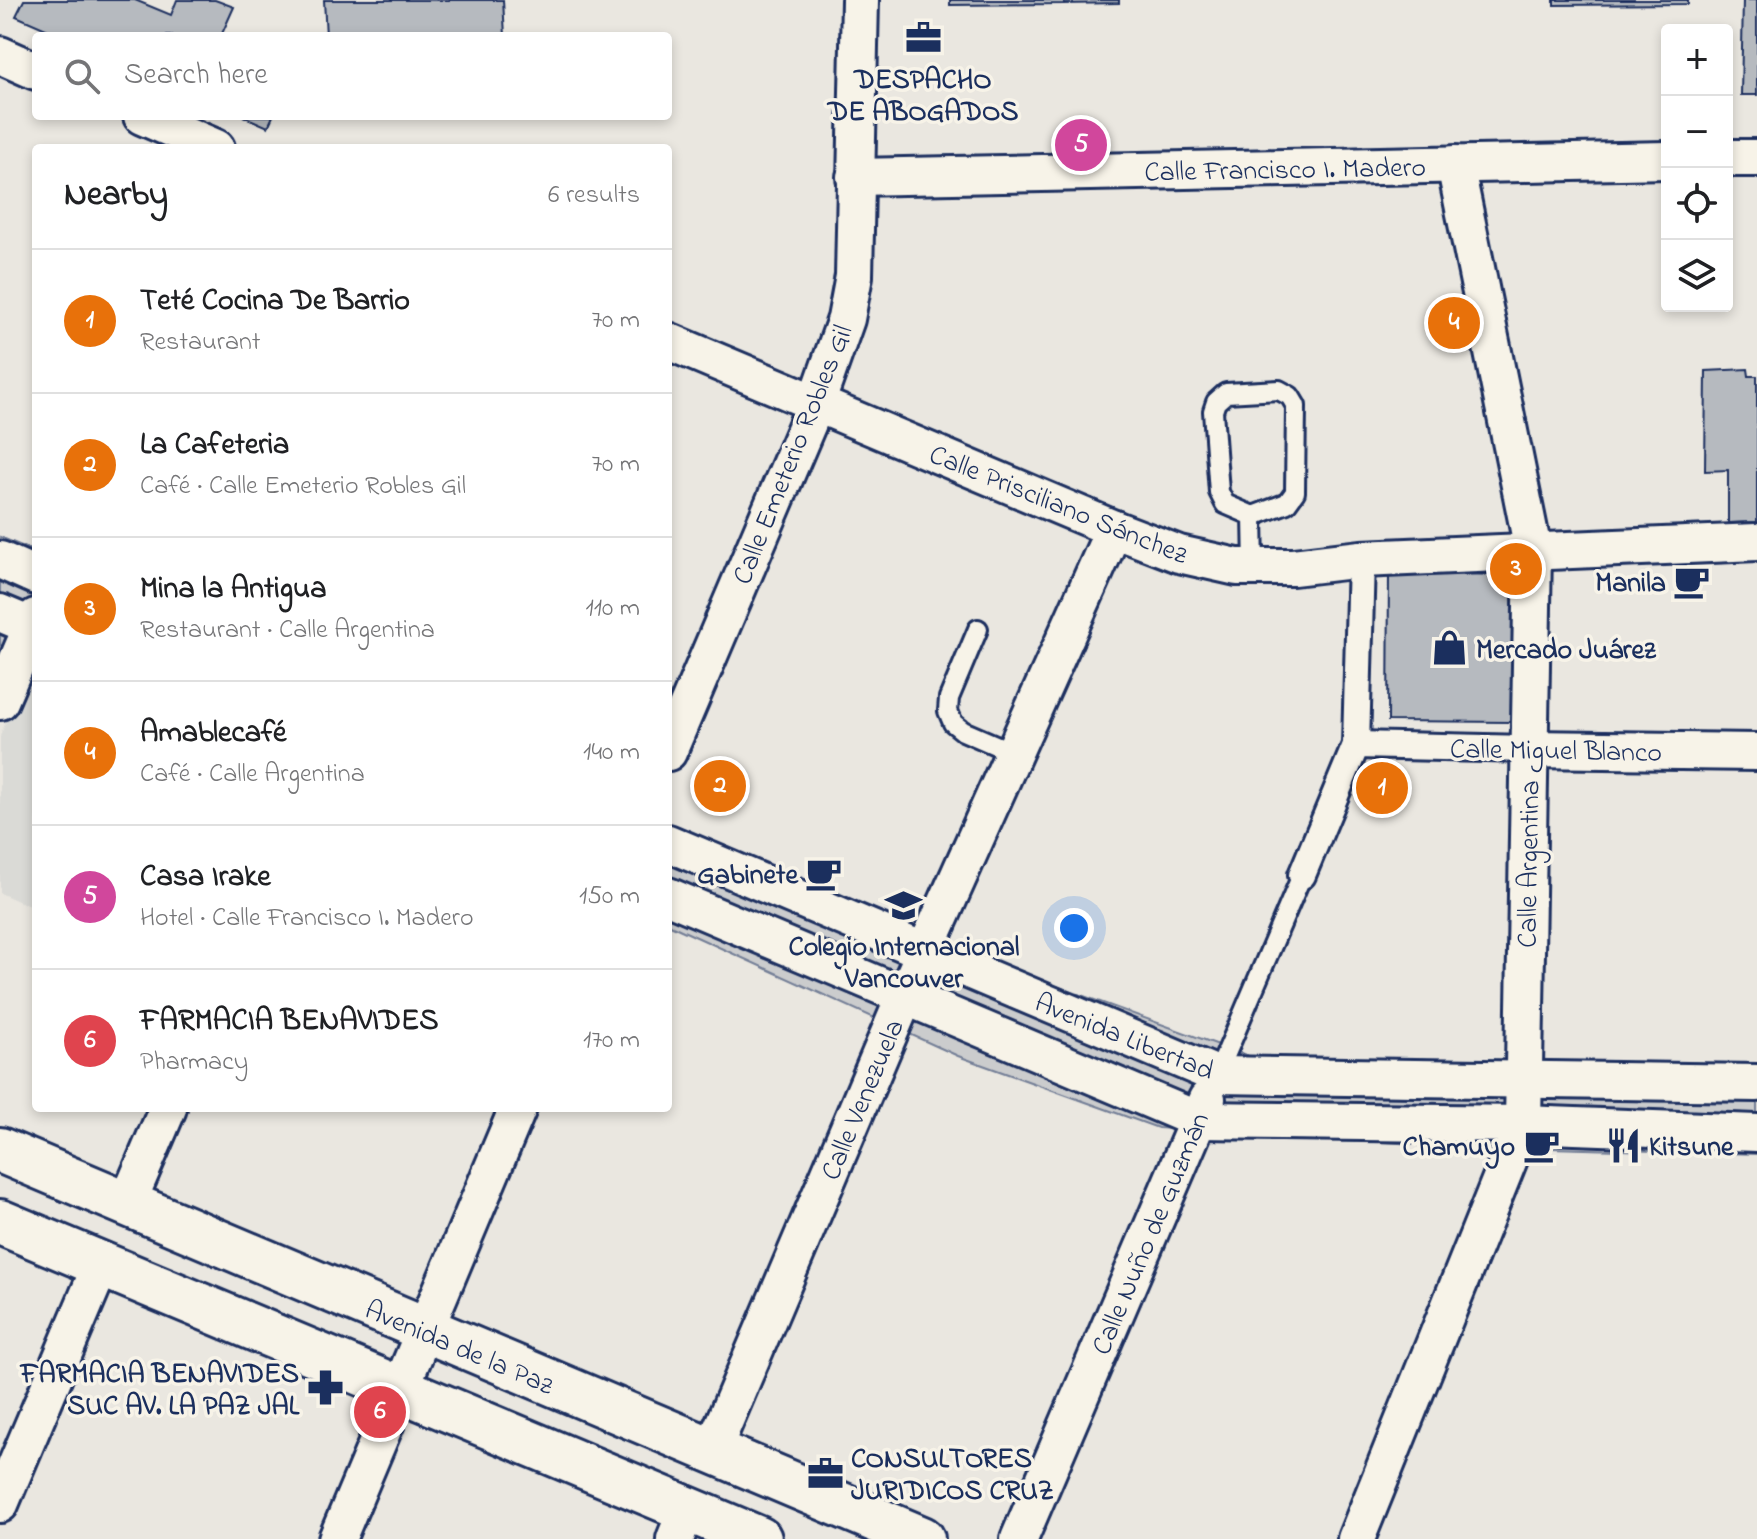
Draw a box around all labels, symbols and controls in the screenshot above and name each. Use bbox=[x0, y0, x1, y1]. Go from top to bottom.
office icon: DESPACHO DE ABOGADOS bbox=[904, 19, 942, 57]
map controls bbox=[1661, 24, 1733, 312]
button: + bbox=[1661, 24, 1733, 96]
search box bbox=[32, 32, 672, 120]
icon: search bbox=[60, 54, 104, 98]
text: Search here bbox=[124, 54, 268, 98]
place label: DESPACHO DE ABOGADOS bbox=[826, 61, 1018, 134]
button: − bbox=[1661, 96, 1733, 168]
pin: 5 bbox=[1055, 115, 1107, 175]
street label: Calle Francisco I. Madero bbox=[1144, 149, 1426, 194]
button: locate bbox=[1661, 168, 1733, 240]
text: Nearby bbox=[64, 171, 168, 221]
text: 6 results bbox=[548, 177, 640, 215]
button: layers bbox=[1661, 240, 1733, 312]
text: Teté Cocina De Barrio bbox=[140, 280, 410, 324]
pin: 4 bbox=[1428, 293, 1480, 353]
text: 1 bbox=[86, 302, 94, 340]
text: 70 m bbox=[591, 302, 640, 340]
street label: Calle Emeterio Robles Gil bbox=[723, 319, 865, 591]
text: Restaurant bbox=[140, 324, 260, 362]
text: La Cafeteria bbox=[140, 424, 289, 468]
street label: Calle Prisciliano Sánchez bbox=[922, 436, 1193, 577]
text: 2 bbox=[84, 446, 96, 484]
text: 70 m bbox=[591, 446, 640, 484]
text: Café · Calle Emeterio Robles Gil bbox=[140, 468, 466, 506]
pin: 3 bbox=[1490, 539, 1542, 599]
cafe icon: Manila bbox=[1673, 562, 1711, 600]
place label: Manila bbox=[1595, 564, 1666, 605]
text: Mina la Antigua bbox=[140, 568, 326, 612]
text: 3 bbox=[85, 590, 95, 628]
text: 110 m bbox=[586, 590, 640, 628]
text: Restaurant · Calle Argentina bbox=[140, 612, 435, 650]
shop icon: Mercado Juárez bbox=[1431, 629, 1469, 667]
place label: Mercado Juárez bbox=[1476, 631, 1657, 672]
text: Amablecafé bbox=[140, 712, 286, 756]
street label: Calle Miguel Blanco bbox=[1450, 730, 1662, 775]
text: 4 bbox=[85, 734, 95, 772]
text: 140 m bbox=[583, 734, 640, 772]
text: Café · Calle Argentina bbox=[140, 756, 365, 794]
pin: 2 bbox=[694, 756, 746, 816]
pin: 1 bbox=[1356, 758, 1408, 818]
street label: Calle Argentina bbox=[1509, 780, 1552, 948]
cafe icon: Gabinete bbox=[805, 854, 843, 892]
text: Casa Irake bbox=[140, 856, 271, 900]
place label: Gabinete bbox=[697, 856, 799, 897]
text: 5 bbox=[83, 878, 97, 916]
text: 150 m bbox=[579, 878, 640, 916]
school or university icon: Colegio Internacional Vancouver bbox=[885, 886, 923, 924]
text: Hotel · Calle Francisco I. Madero bbox=[140, 900, 473, 938]
your location bbox=[1054, 908, 1094, 948]
place label: Colegio Internacional Vancouver bbox=[788, 928, 1020, 1001]
street label: Avenida Libertad bbox=[1028, 984, 1220, 1093]
text: FARMACIA BENAVIDES bbox=[140, 1000, 438, 1044]
street label: Calle Venezuela bbox=[812, 1013, 917, 1187]
text: 6 bbox=[84, 1022, 96, 1060]
text: 170 m bbox=[583, 1022, 640, 1060]
text: Pharmacy bbox=[140, 1044, 248, 1082]
street label: Calle Nuño de Guzmán bbox=[1083, 1107, 1222, 1362]
cafe icon: Chamuyo bbox=[1522, 1126, 1560, 1164]
restaurant icon: Kitsune bbox=[1604, 1126, 1642, 1164]
place label: Chamuyo bbox=[1403, 1128, 1515, 1169]
place label: Kitsune bbox=[1649, 1128, 1735, 1169]
street label: Avenida de la Paz bbox=[358, 1291, 560, 1408]
place label: FARMACIA BENAVIDES SUC AV. LA PAZ JAL bbox=[18, 1355, 300, 1428]
pharmacy icon: FARMACIA BENAVIDES SUC AV. LA PAZ JAL bbox=[306, 1369, 344, 1407]
pin: 6 bbox=[354, 1382, 406, 1442]
place label: CONSULTORES JURIDICOS CRUZ bbox=[851, 1440, 1054, 1513]
office icon: CONSULTORES JURIDICOS CRUZ bbox=[806, 1454, 844, 1492]

